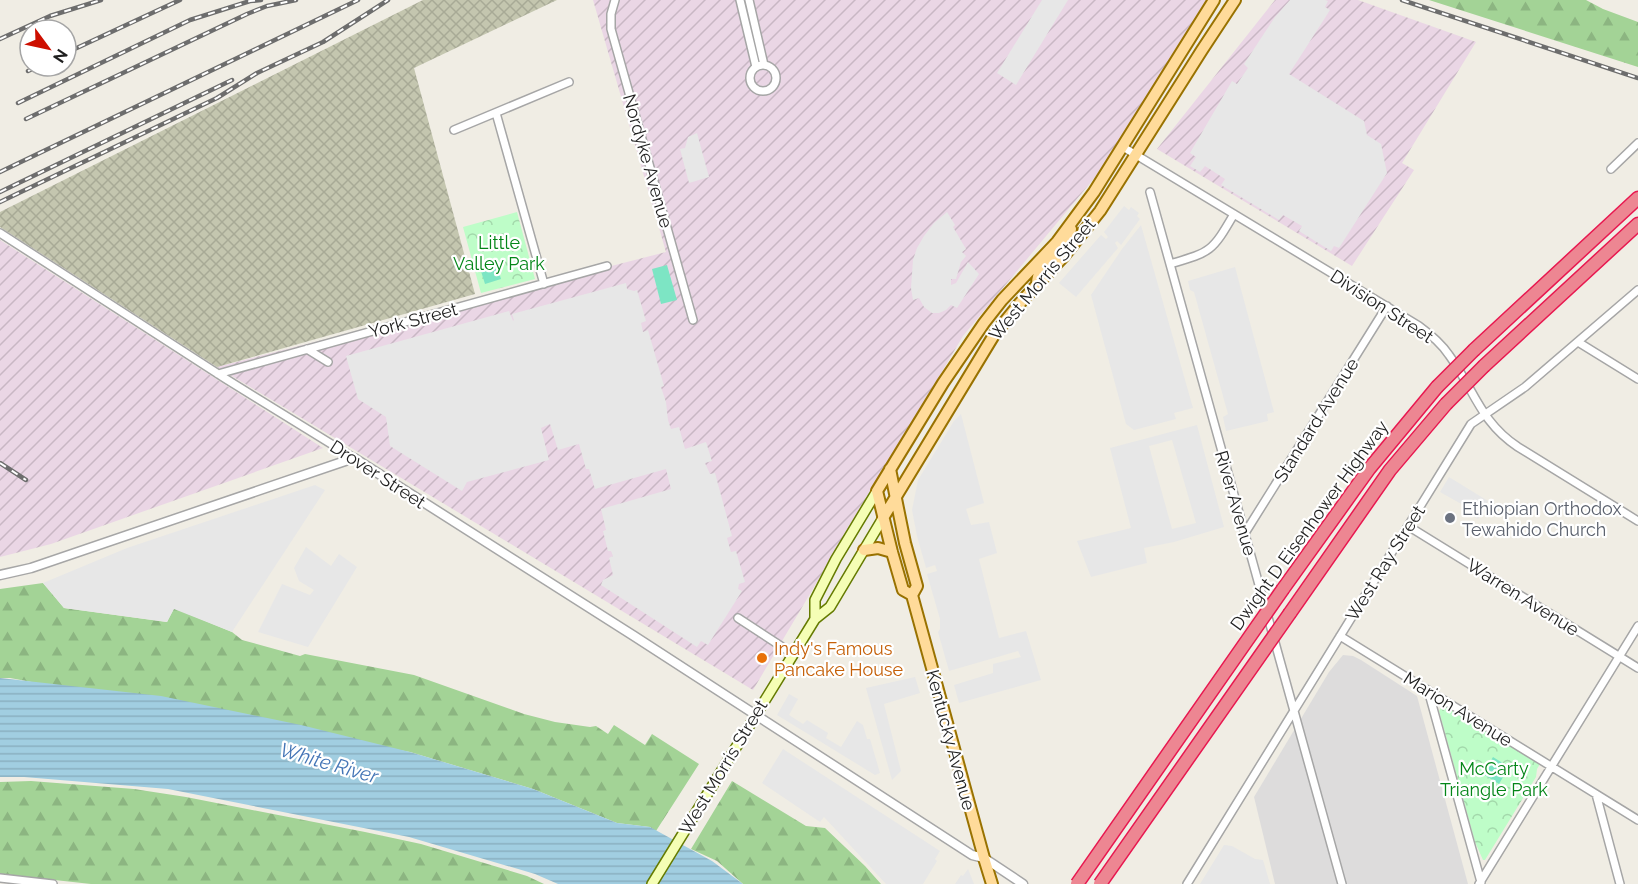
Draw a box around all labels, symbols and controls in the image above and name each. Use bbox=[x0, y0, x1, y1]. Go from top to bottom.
north arrow bbox=[18, 18, 78, 78]
text: N bbox=[49, 46, 71, 66]
street label: Nordyke Avenue bbox=[619, 92, 677, 231]
street label: West Morris Street bbox=[985, 213, 1099, 345]
park label: Little Valley Park bbox=[453, 232, 545, 274]
street label: Division Street bbox=[1327, 265, 1437, 347]
street label: York Street bbox=[366, 298, 460, 342]
street label: Standard Avenue bbox=[1269, 354, 1363, 486]
street label: Dwight D Eisenhower Highway bbox=[1226, 416, 1392, 634]
street label: Drover Street bbox=[326, 435, 430, 513]
street label: River Avenue bbox=[1211, 448, 1261, 558]
place label: Ethiopian Orthodox Tewahido Church bbox=[1462, 498, 1621, 540]
street label: West Ray Street bbox=[1341, 501, 1429, 625]
marker: Ethiopian Orthodox Tewahido Church bbox=[1443, 511, 1457, 525]
street label: Warren Avenue bbox=[1463, 554, 1583, 640]
place label: Indy's Famous Pancake House bbox=[774, 638, 904, 680]
marker: Indy's Famous Pancake House bbox=[755, 651, 769, 665]
street label: Kentucky Avenue bbox=[922, 667, 980, 813]
street label: Marion Avenue bbox=[1400, 667, 1517, 751]
street label: West Morris Street bbox=[674, 696, 772, 838]
water label: White River bbox=[277, 738, 382, 789]
park label: McCarty Triangle Park bbox=[1440, 758, 1548, 800]

